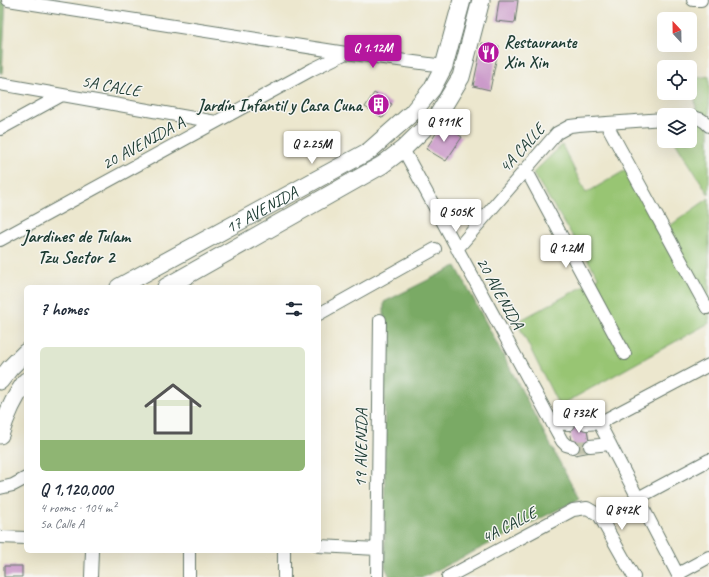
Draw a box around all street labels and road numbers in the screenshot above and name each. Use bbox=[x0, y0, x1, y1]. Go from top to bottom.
street label: 5A CALLE bbox=[80, 71, 144, 102]
street label: 20 AVENIDA A bbox=[98, 111, 189, 174]
street label: 4A CALLE bbox=[494, 117, 551, 177]
street label: 17 AVENIDA bbox=[222, 181, 302, 238]
street label: 20 AVENIDA bbox=[472, 253, 529, 334]
street label: 19 AVENIDA bbox=[350, 407, 372, 488]
street label: 4A CALLE bbox=[478, 501, 542, 548]

